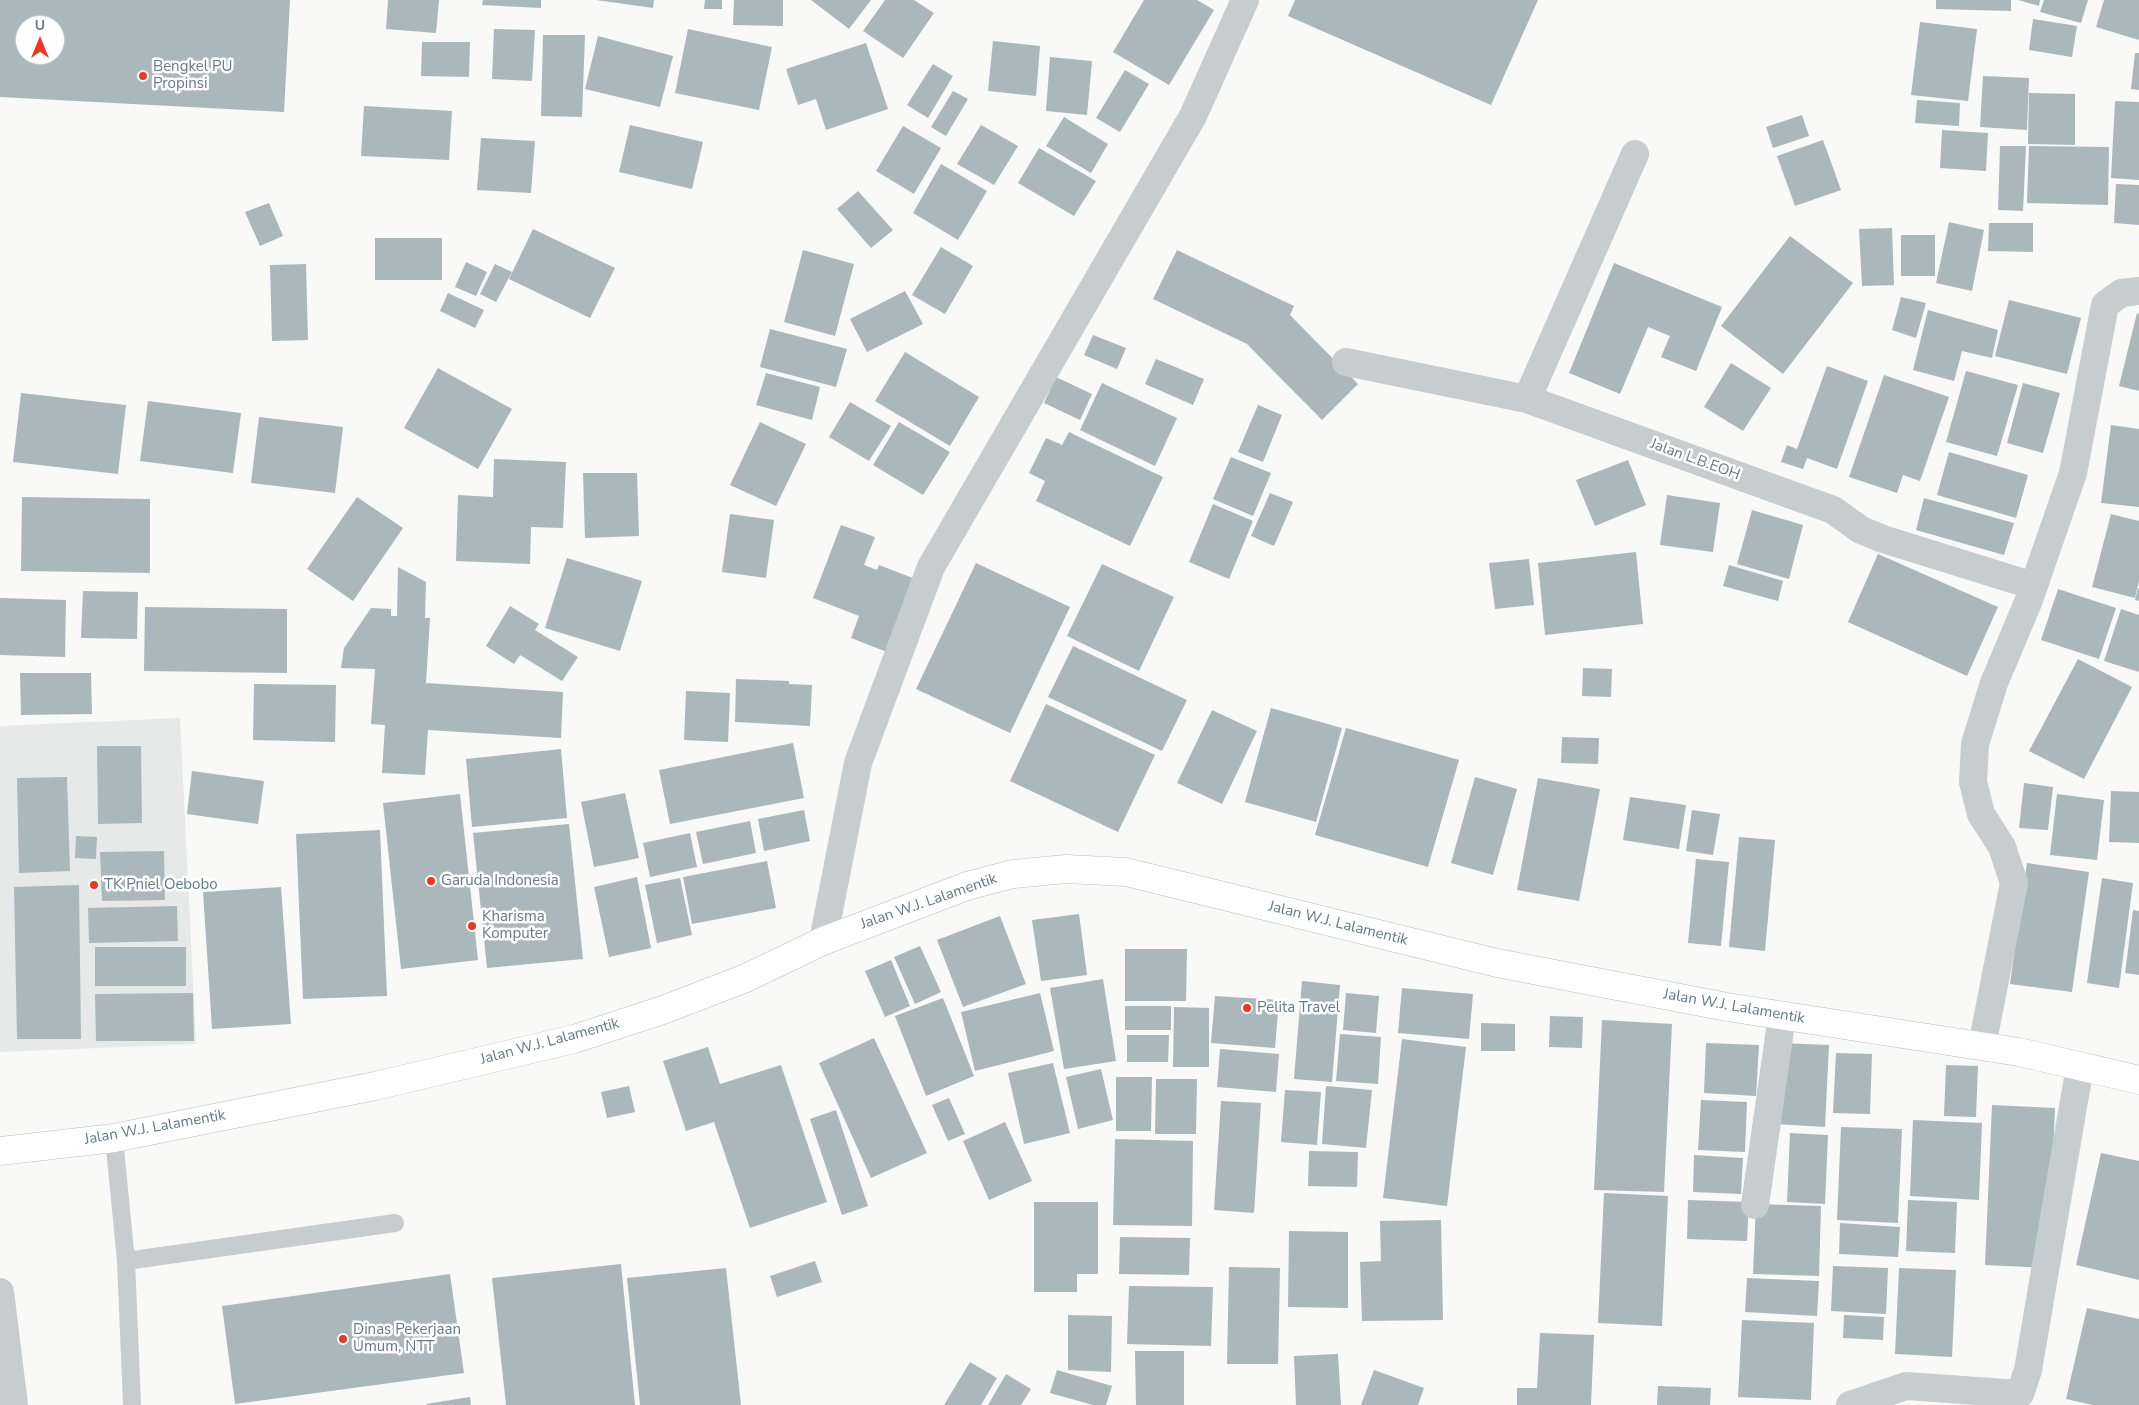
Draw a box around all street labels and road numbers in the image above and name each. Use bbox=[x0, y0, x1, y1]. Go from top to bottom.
street label: Jalan L.B.EOH bbox=[1648, 435, 1742, 485]
street label: Jalan W.J. Lalamentik bbox=[858, 870, 1000, 934]
street label: Jalan W.J. Lalamentik bbox=[1266, 898, 1410, 950]
street label: Jalan W.J. Lalamentik bbox=[1662, 986, 1806, 1028]
street label: Jalan W.J. Lalamentik bbox=[479, 1015, 621, 1069]
street label: Jalan W.J. Lalamentik bbox=[83, 1107, 227, 1149]

